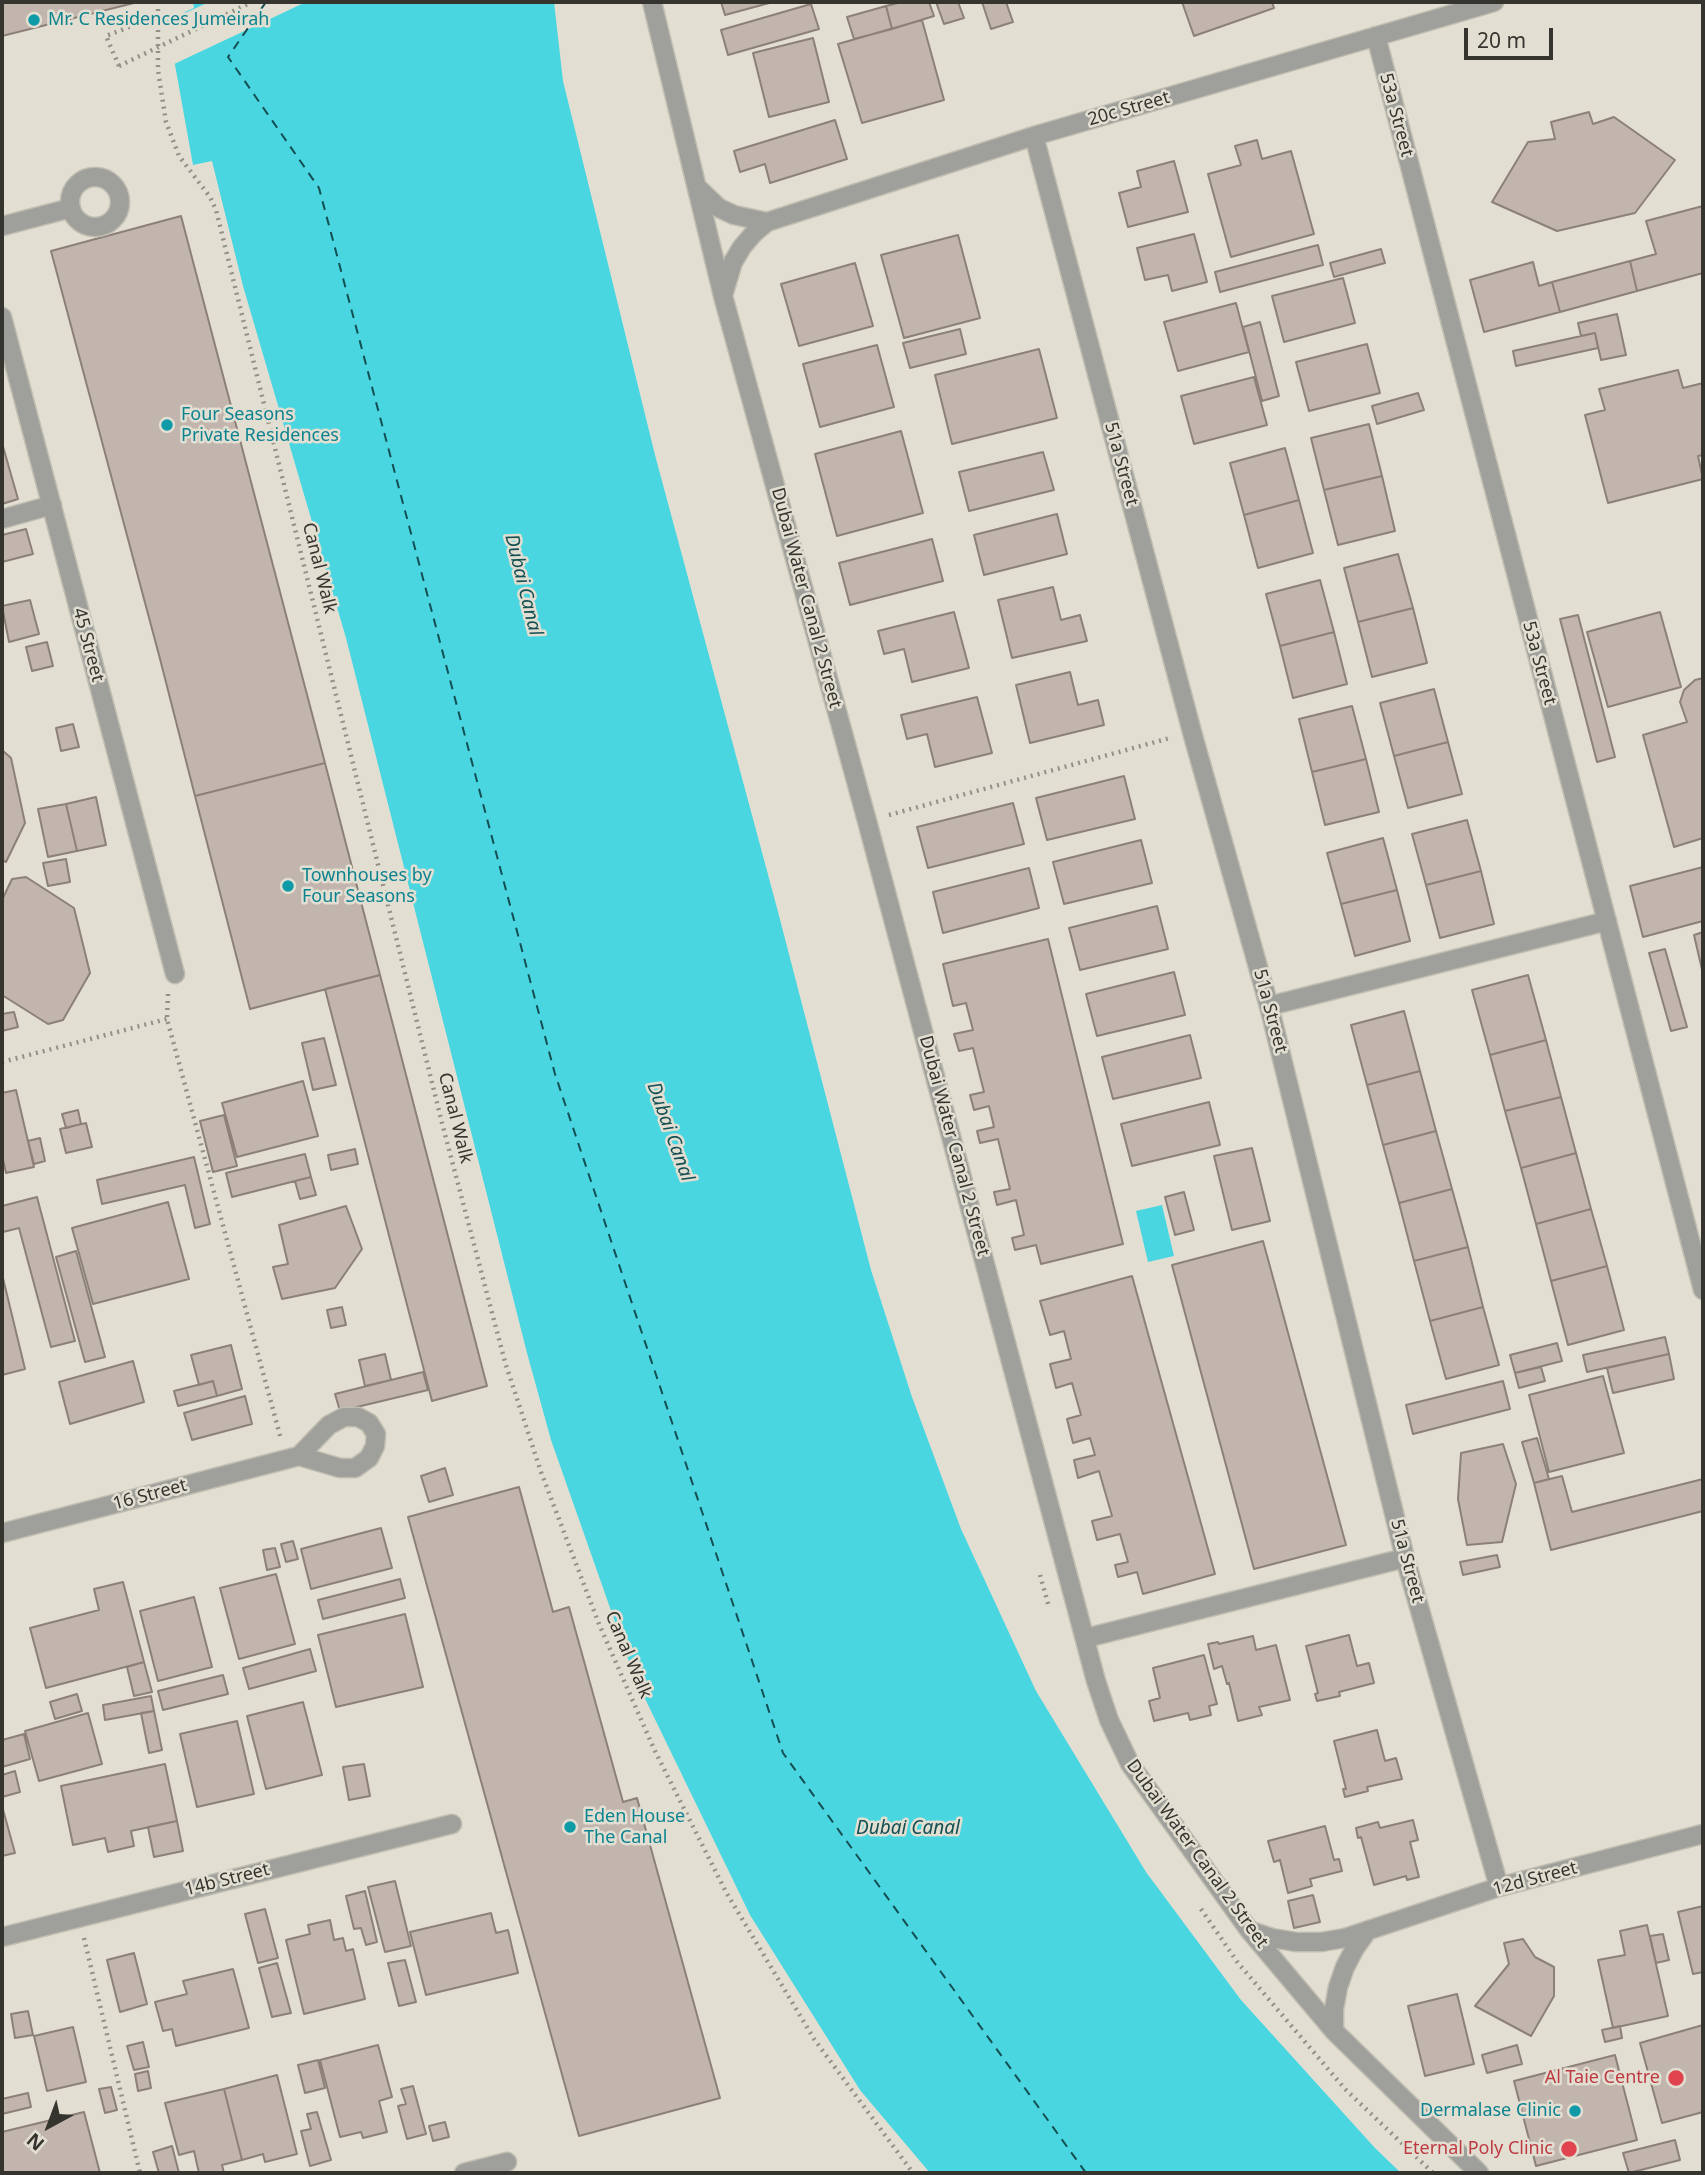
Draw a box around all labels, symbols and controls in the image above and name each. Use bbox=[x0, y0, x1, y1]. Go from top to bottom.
place label: Mr. C Residences Jumeirah bbox=[48, 9, 269, 31]
marker: Mr. C Residences Jumeirah bbox=[26, 12, 42, 28]
scale bar bbox=[1467, 14, 1556, 58]
text: 20 m bbox=[1477, 26, 1526, 54]
street label: 53a Street bbox=[1374, 71, 1418, 159]
street label: 20c Street bbox=[1086, 87, 1172, 131]
place label: Four Seasons Private Residences bbox=[181, 404, 339, 446]
marker: Four Seasons Private Residences bbox=[159, 417, 175, 433]
street label: 51a Street bbox=[1099, 420, 1143, 508]
street label: Dubai Water Canal 2 Street bbox=[766, 485, 846, 711]
street label: Canal Walk bbox=[297, 520, 341, 616]
water label: Dubai Canal bbox=[499, 532, 547, 638]
street label: 45 Street bbox=[68, 606, 108, 684]
street label: 53a Street bbox=[1517, 619, 1561, 707]
place label: Townhouses by Four Seasons bbox=[302, 865, 432, 908]
marker: Townhouses by Four Seasons bbox=[280, 878, 296, 894]
street label: 51a Street bbox=[1248, 967, 1292, 1055]
street label: Dubai Water Canal 2 Street bbox=[914, 1033, 994, 1259]
street label: Canal Walk bbox=[433, 1070, 477, 1166]
water label: Dubai Canal bbox=[642, 1079, 698, 1185]
street label: 16 Street bbox=[111, 1475, 189, 1515]
street label: 51a Street bbox=[1385, 1517, 1429, 1605]
street label: Canal Walk bbox=[600, 1608, 656, 1702]
street label: Dubai Water Canal 2 Street bbox=[1121, 1756, 1273, 1952]
place label: Eden House The Canal bbox=[584, 1806, 685, 1848]
water label: Dubai Canal bbox=[856, 1818, 960, 1840]
marker: Eden House The Canal bbox=[562, 1819, 578, 1835]
street label: 12d Street bbox=[1490, 1857, 1580, 1901]
street label: 14b Street bbox=[182, 1859, 272, 1901]
place label: Al Taie Centre bbox=[1545, 2067, 1660, 2089]
marker: Al Taie Centre bbox=[1666, 2068, 1686, 2088]
north arrow bbox=[14, 2091, 84, 2161]
place label: Dermalase Clinic bbox=[1420, 2100, 1561, 2122]
marker: Dermalase Clinic bbox=[1567, 2103, 1583, 2119]
text: N bbox=[21, 2127, 50, 2157]
place label: Eternal Poly Clinic bbox=[1403, 2138, 1553, 2160]
marker: Eternal Poly Clinic bbox=[1559, 2139, 1579, 2159]

